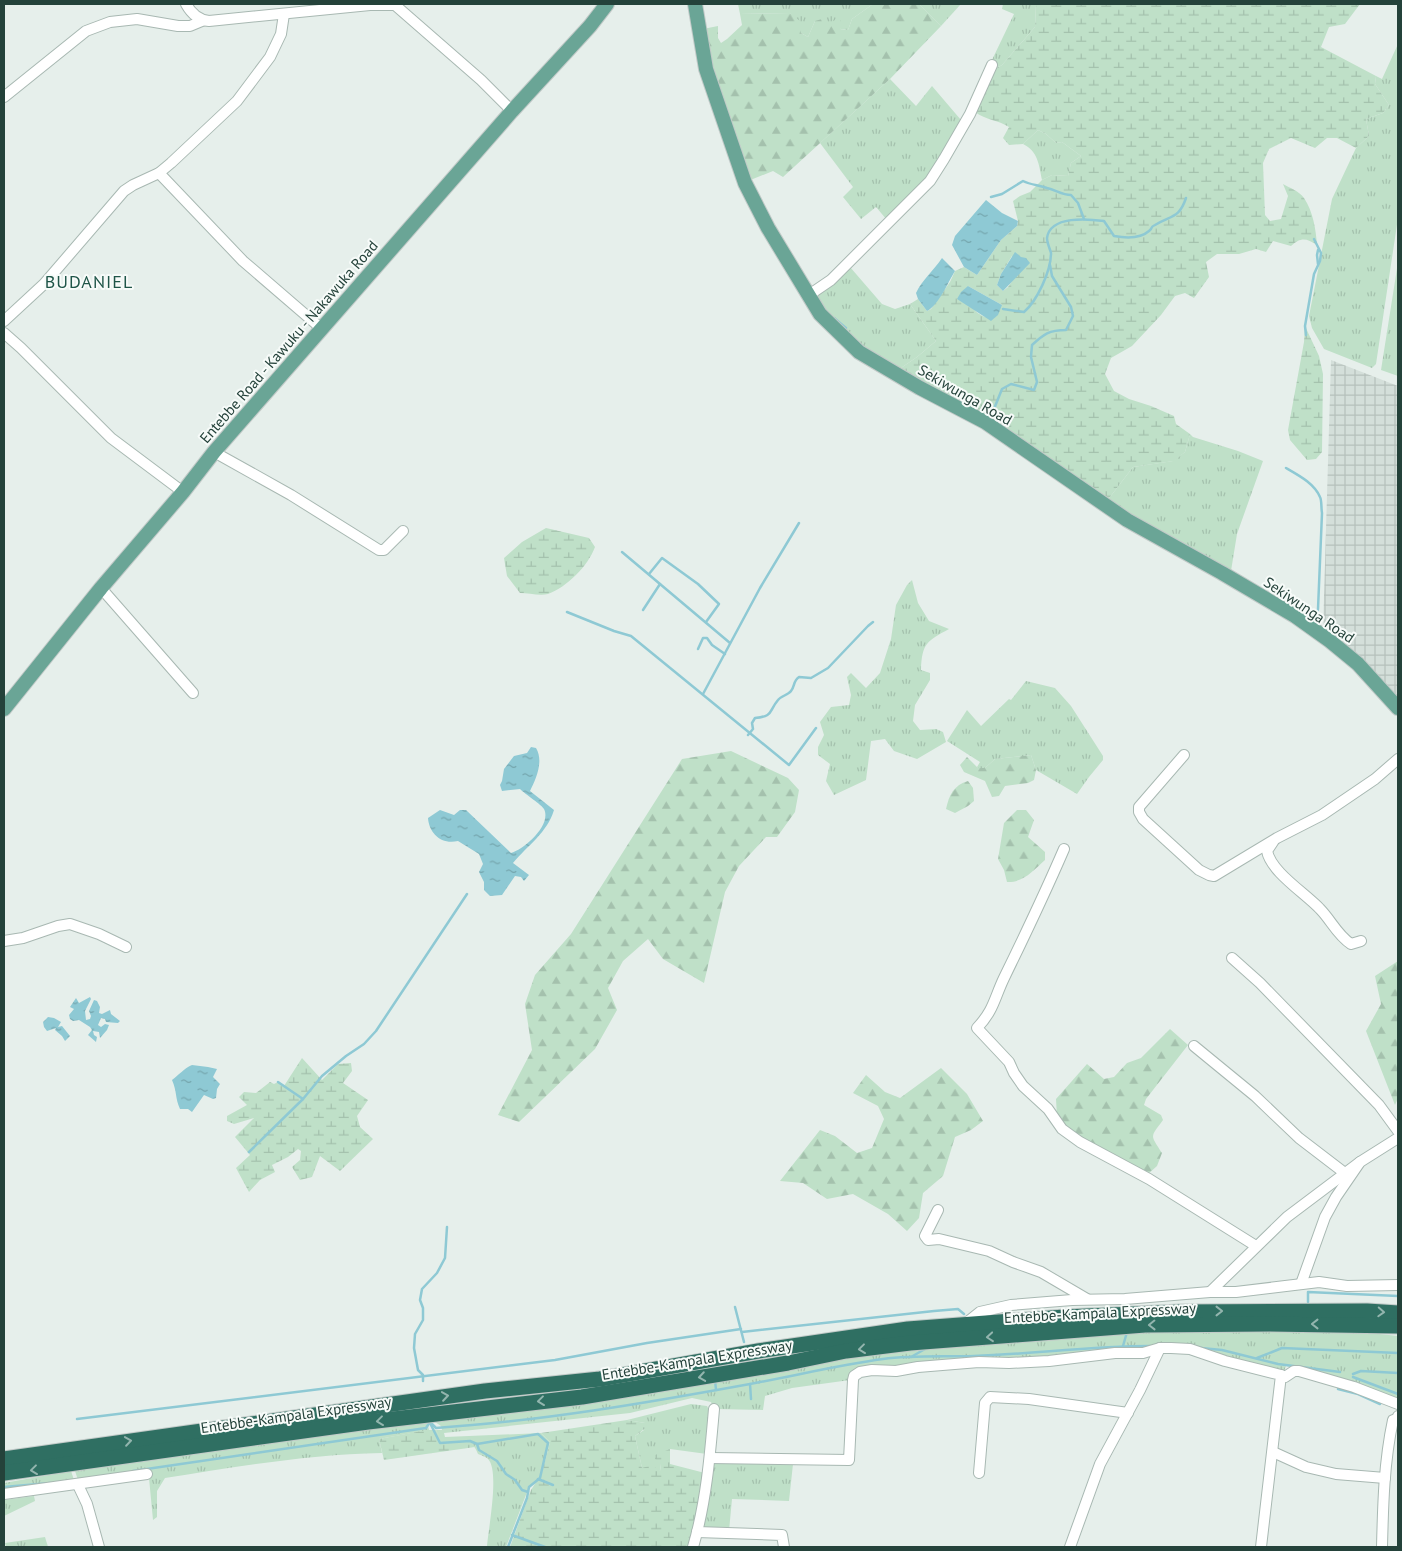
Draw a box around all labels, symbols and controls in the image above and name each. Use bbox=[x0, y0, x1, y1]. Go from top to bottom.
street label: Entebbe Road - Kawuku - Nakawuka Road bbox=[195, 236, 382, 447]
district label: BUDANIEL bbox=[45, 270, 133, 293]
street label: Sekiwunga Road bbox=[915, 360, 1016, 429]
street label: Sekiwunga Road bbox=[1260, 572, 1358, 647]
street label: Entebbe-Kampala Expressway bbox=[1003, 1298, 1197, 1327]
one-way arrow bbox=[1215, 1306, 1223, 1317]
one-way arrow bbox=[1378, 1307, 1385, 1317]
one-way arrow bbox=[1310, 1319, 1318, 1329]
one-way arrow bbox=[1148, 1320, 1156, 1331]
one-way arrow bbox=[986, 1331, 994, 1342]
street label: Entebbe-Kampala Expressway bbox=[600, 1335, 793, 1384]
one-way arrow bbox=[857, 1343, 865, 1354]
one-way arrow bbox=[697, 1371, 706, 1381]
one-way arrow bbox=[441, 1391, 449, 1402]
street label: Entebbe-Kampala Expressway bbox=[199, 1392, 393, 1437]
one-way arrow bbox=[537, 1395, 545, 1406]
one-way arrow bbox=[375, 1415, 383, 1426]
one-way arrow bbox=[125, 1436, 133, 1447]
one-way arrow bbox=[29, 1464, 38, 1474]

